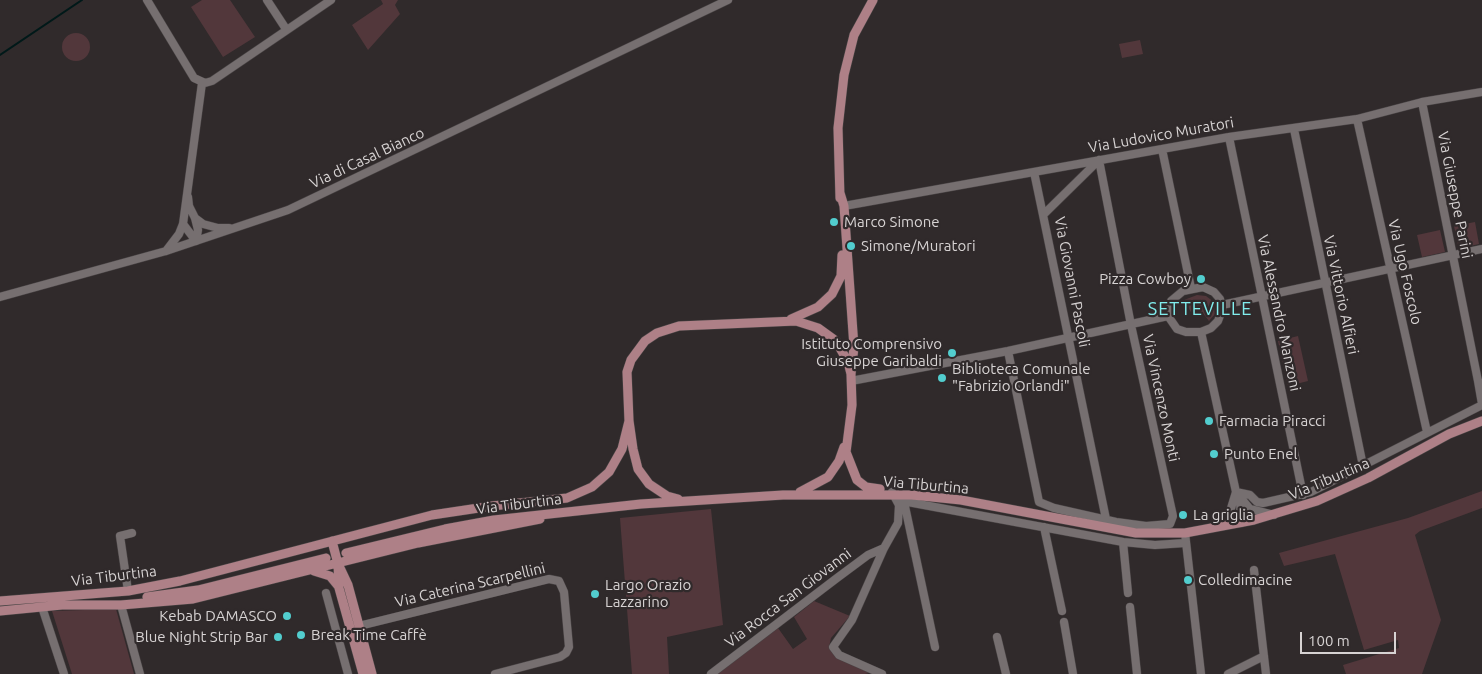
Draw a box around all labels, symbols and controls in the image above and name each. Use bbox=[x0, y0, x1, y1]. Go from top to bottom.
street label: Via Ludovico Muratori bbox=[1087, 113, 1235, 157]
street label: Via di Casal Bianco bbox=[307, 124, 427, 192]
street label: Via Giuseppe Parini bbox=[1434, 130, 1476, 260]
place label: Marco Simone bbox=[844, 213, 940, 231]
street label: Via Giovanni Pascoli bbox=[1051, 215, 1093, 349]
marker: Marco Simone bbox=[828, 216, 840, 228]
street label: Via Ugo Foscolo bbox=[1384, 218, 1426, 326]
street label: Via Alessandro Manzoni bbox=[1254, 233, 1304, 393]
street label: Via Vittorio Alfieri bbox=[1320, 234, 1362, 356]
place label: Simone/Muratori bbox=[861, 237, 976, 255]
marker: Simone/Muratori bbox=[845, 240, 857, 252]
place label: Pizza Cowboy bbox=[1099, 270, 1191, 288]
marker: Pizza Cowboy bbox=[1195, 273, 1207, 285]
district label: SETTEVILLE bbox=[1146, 298, 1254, 320]
street label: Via Vincenzo Monti bbox=[1139, 333, 1183, 463]
place label: Istituto Comprensivo Giuseppe Garibaldi bbox=[801, 335, 942, 370]
marker: Istituto Comprensivo Giuseppe Garibaldi bbox=[946, 347, 958, 359]
place label: Biblioteca Comunale "Fabrizio Orlandi" bbox=[952, 360, 1090, 395]
marker: Biblioteca Comunale "Fabrizio Orlandi" bbox=[936, 372, 948, 384]
place label: Farmacia Piracci bbox=[1219, 412, 1326, 430]
marker: Farmacia Piracci bbox=[1203, 415, 1215, 427]
place label: Punto Enel bbox=[1224, 445, 1297, 463]
marker: Punto Enel bbox=[1208, 448, 1220, 460]
street label: Via Tiburtina bbox=[1286, 454, 1372, 504]
street label: Via Tiburtina bbox=[882, 472, 970, 498]
street label: Via Tiburtina bbox=[475, 490, 563, 518]
place label: La griglia bbox=[1193, 506, 1254, 524]
marker: La griglia bbox=[1177, 509, 1189, 521]
street label: Via Rocca San Giovanni bbox=[721, 545, 855, 651]
street label: Via Caterina Scarpellini bbox=[393, 559, 547, 611]
street label: Via Tiburtina bbox=[70, 562, 158, 590]
place label: Colledimacine bbox=[1198, 571, 1293, 589]
marker: Colledimacine bbox=[1182, 574, 1194, 586]
place label: Largo Orazio Lazzarino bbox=[605, 576, 691, 611]
marker: Largo Orazio Lazzarino bbox=[589, 588, 601, 600]
place label: Kebab DAMASCO bbox=[159, 607, 277, 625]
marker: Kebab DAMASCO bbox=[281, 610, 293, 622]
scale bar bbox=[1302, 622, 1398, 654]
place label: Break Time Caffè bbox=[311, 626, 427, 644]
place label: Blue Night Strip Bar bbox=[135, 628, 268, 646]
marker: Break Time Caffè bbox=[295, 629, 307, 641]
marker: Blue Night Strip Bar bbox=[272, 631, 284, 643]
text: 100 m bbox=[1308, 632, 1350, 649]

